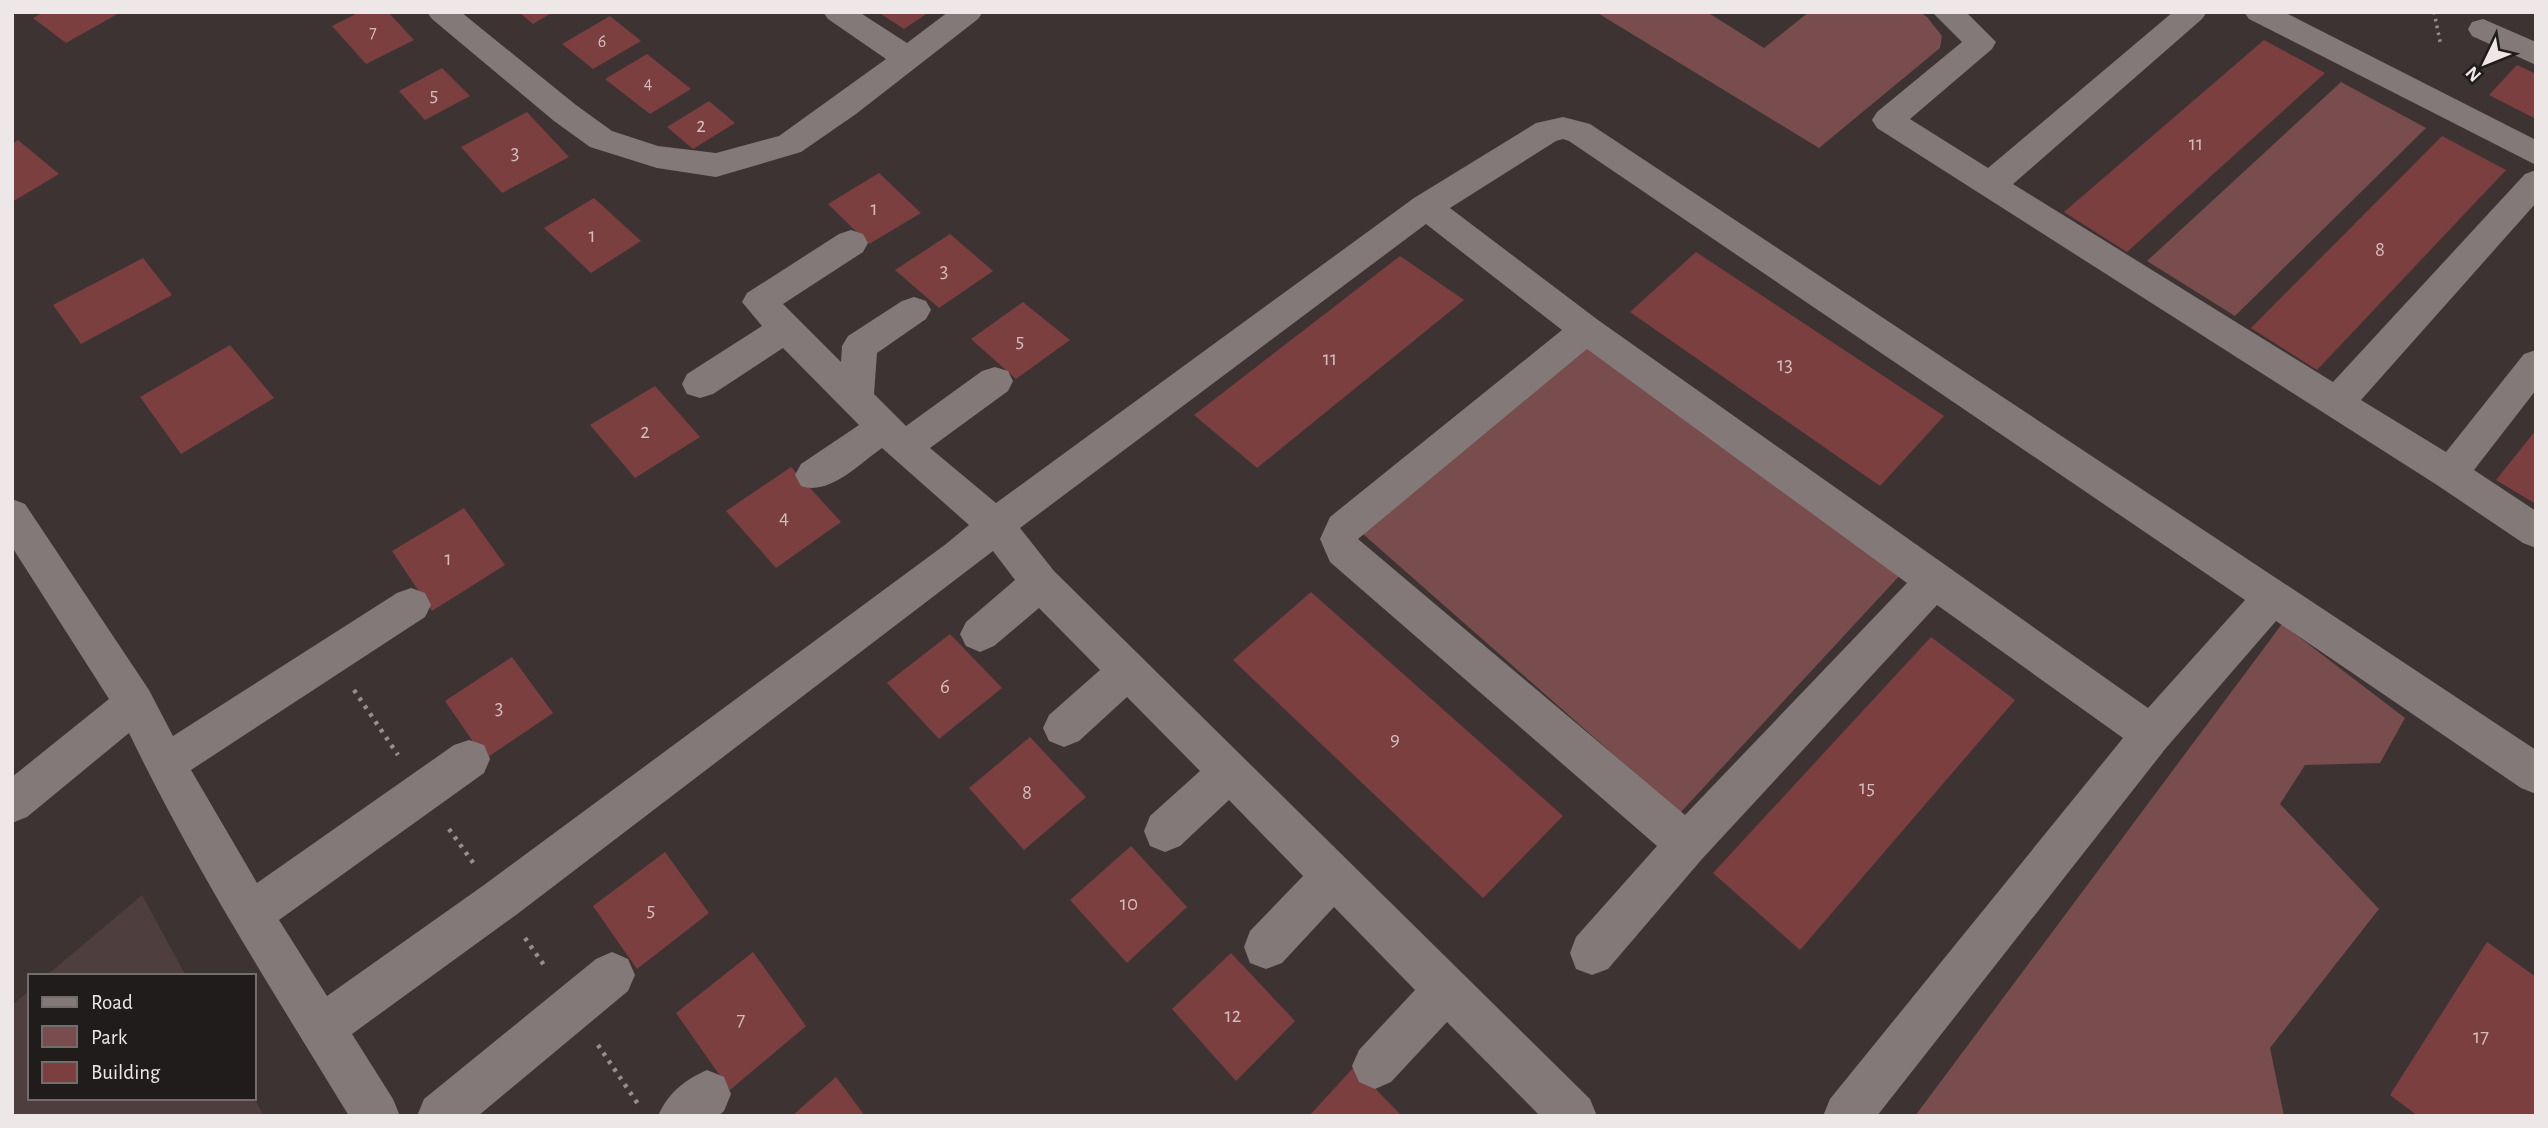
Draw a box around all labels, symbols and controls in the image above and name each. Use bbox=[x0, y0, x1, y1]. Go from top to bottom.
house number: 7 bbox=[369, 24, 377, 42]
north arrow bbox=[2450, 28, 2520, 98]
house number: 6 bbox=[598, 33, 606, 51]
text: N bbox=[2462, 62, 2485, 85]
house number: 4 bbox=[644, 75, 653, 93]
house number: 5 bbox=[430, 84, 438, 105]
house number: 2 bbox=[696, 115, 706, 136]
house number: 11 bbox=[2189, 133, 2203, 154]
house number: 3 bbox=[511, 142, 519, 163]
house number: 1 bbox=[870, 198, 878, 219]
house number: 1 bbox=[588, 225, 596, 246]
house number: 8 bbox=[2375, 239, 2385, 260]
house number: 3 bbox=[940, 260, 948, 281]
house number: 5 bbox=[1016, 330, 1024, 351]
house number: 11 bbox=[1323, 348, 1337, 369]
house number: 13 bbox=[1777, 354, 1793, 375]
house number: 2 bbox=[640, 421, 650, 442]
house number: 4 bbox=[779, 507, 789, 528]
house number: 1 bbox=[444, 548, 452, 569]
house number: 6 bbox=[940, 676, 950, 697]
house number: 3 bbox=[495, 697, 503, 718]
house number: 9 bbox=[1390, 728, 1400, 749]
house number: 15 bbox=[1859, 777, 1875, 798]
house number: 8 bbox=[1022, 782, 1032, 803]
house number: 10 bbox=[1120, 893, 1138, 914]
house number: 5 bbox=[647, 899, 655, 920]
legend bbox=[28, 974, 256, 1100]
text: Road bbox=[91, 992, 133, 1013]
house number: 12 bbox=[1225, 1005, 1241, 1026]
house number: 7 bbox=[737, 1009, 746, 1030]
house number: 17 bbox=[2473, 1026, 2489, 1047]
text: Park bbox=[91, 1027, 128, 1048]
text: Building bbox=[91, 1062, 161, 1083]

